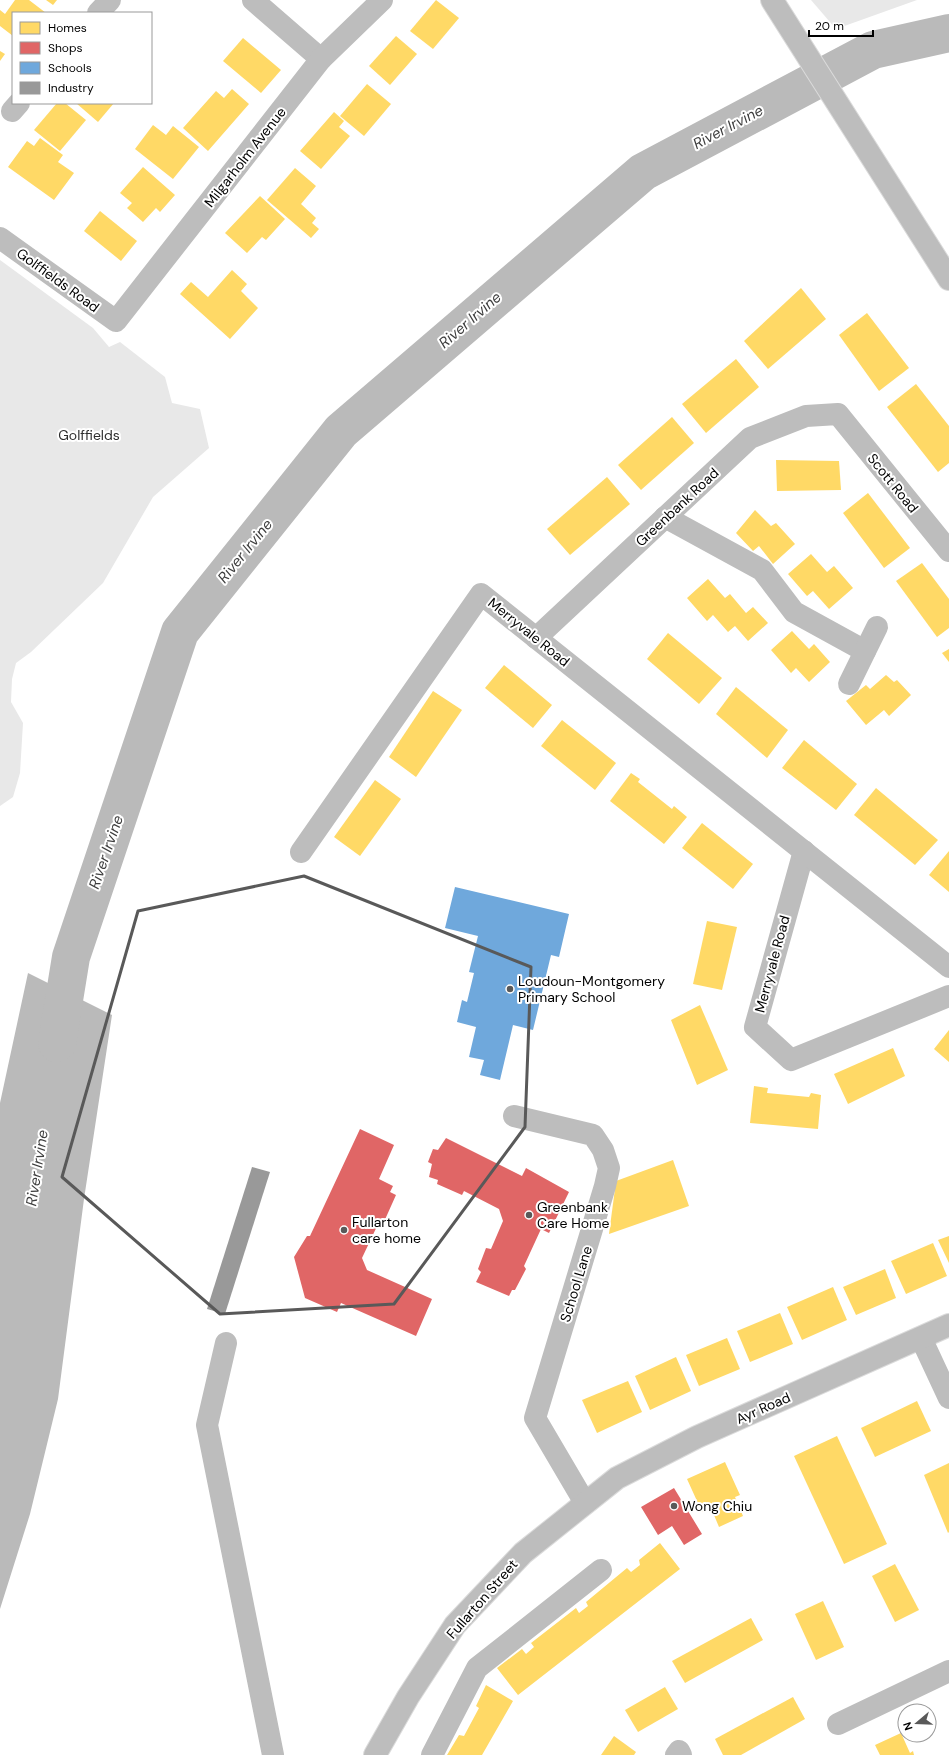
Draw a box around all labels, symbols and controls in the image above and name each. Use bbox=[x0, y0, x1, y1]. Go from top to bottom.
legend bbox=[12, 12, 152, 104]
scale bar bbox=[809, 12, 873, 38]
text: 20 m bbox=[815, 18, 844, 34]
text: Homes bbox=[48, 20, 87, 36]
text: Shops bbox=[48, 40, 83, 56]
text: Schools bbox=[48, 60, 92, 76]
text: Industry bbox=[48, 80, 94, 96]
water label: River Irvine bbox=[689, 100, 767, 154]
street label: Milgarholm Avenue bbox=[200, 103, 290, 211]
street label: Golffields Road bbox=[13, 244, 103, 316]
water label: River Irvine bbox=[434, 287, 506, 353]
park label: Golffields bbox=[58, 426, 120, 444]
street label: Scott Road bbox=[864, 450, 922, 516]
street label: Greenbank Road bbox=[632, 464, 722, 550]
water label: River Irvine bbox=[213, 515, 277, 587]
street label: Merryvale Road bbox=[485, 594, 573, 670]
water label: River Irvine bbox=[84, 812, 128, 892]
street label: Merryvale Road bbox=[750, 913, 794, 1015]
place label: Loudoun-Montgomery Primary School bbox=[518, 972, 665, 1006]
marker: Loudoun-Montgomery Primary School bbox=[505, 984, 515, 994]
water label: River Irvine bbox=[21, 1128, 53, 1207]
place label: Greenbank Care Home bbox=[537, 1198, 610, 1232]
marker: Greenbank Care Home bbox=[524, 1210, 534, 1220]
place label: Fullarton care home bbox=[352, 1213, 421, 1247]
marker: Fullarton care home bbox=[339, 1225, 349, 1235]
street label: School Lane bbox=[556, 1244, 596, 1324]
street label: Ayr Road bbox=[733, 1388, 793, 1428]
place label: Wong Chiu bbox=[682, 1497, 752, 1515]
marker: Wong Chiu bbox=[669, 1501, 679, 1511]
street label: Fullarton Street bbox=[443, 1556, 521, 1642]
north arrow bbox=[897, 1703, 937, 1743]
text: N bbox=[900, 1720, 915, 1732]

